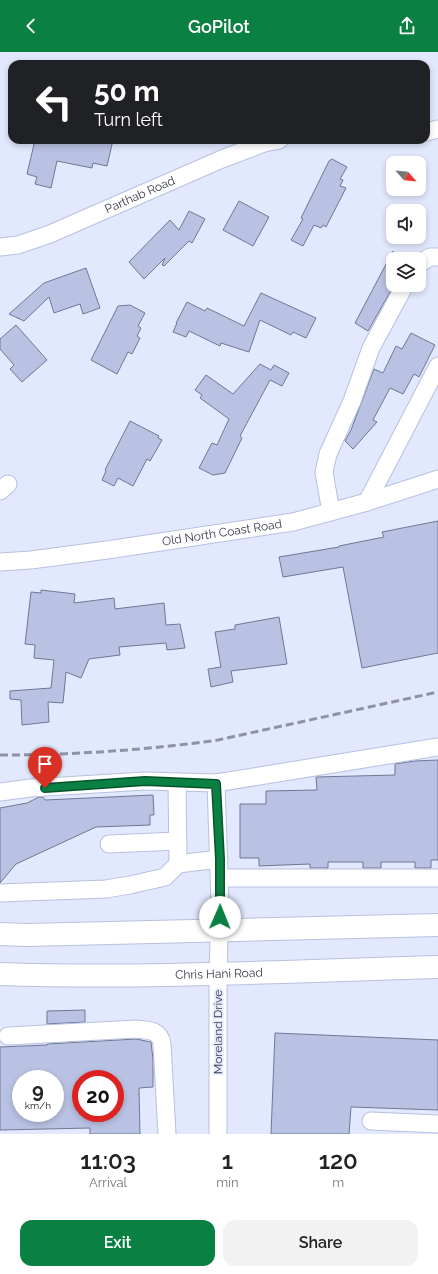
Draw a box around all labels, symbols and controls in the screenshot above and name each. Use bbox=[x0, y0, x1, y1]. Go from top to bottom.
icon: back bbox=[20, 15, 42, 37]
icon: share bbox=[396, 15, 418, 37]
text: GoPilot bbox=[188, 16, 250, 37]
text: 50 m bbox=[94, 75, 160, 108]
icon: left bbox=[28, 76, 80, 128]
text: Turn left bbox=[94, 109, 163, 130]
north arrow bbox=[386, 156, 426, 196]
map controls bbox=[386, 156, 426, 292]
street label: Parthab Road bbox=[103, 173, 177, 216]
button: sound bbox=[386, 204, 426, 244]
button: layers bbox=[386, 252, 426, 292]
street label: Old North Coast Road bbox=[161, 517, 283, 549]
pin bbox=[28, 747, 62, 788]
icon: arrive bbox=[34, 753, 56, 775]
position arrow bbox=[199, 896, 241, 938]
street label: Chris Hani Road bbox=[175, 966, 263, 982]
street label: Moreland Drive bbox=[211, 990, 225, 1074]
speed limit sign: 20 bbox=[72, 1070, 124, 1122]
text: 9 bbox=[32, 1079, 44, 1103]
text: km/h bbox=[25, 1100, 51, 1111]
text: 11:03 bbox=[80, 1146, 136, 1175]
text: 1 bbox=[222, 1146, 233, 1175]
text: 120 bbox=[319, 1146, 358, 1175]
text: Arrival bbox=[89, 1175, 127, 1190]
text: min bbox=[216, 1175, 239, 1190]
text: m bbox=[332, 1175, 344, 1190]
button: Exit bbox=[20, 1220, 215, 1266]
button: Share bbox=[223, 1220, 418, 1266]

